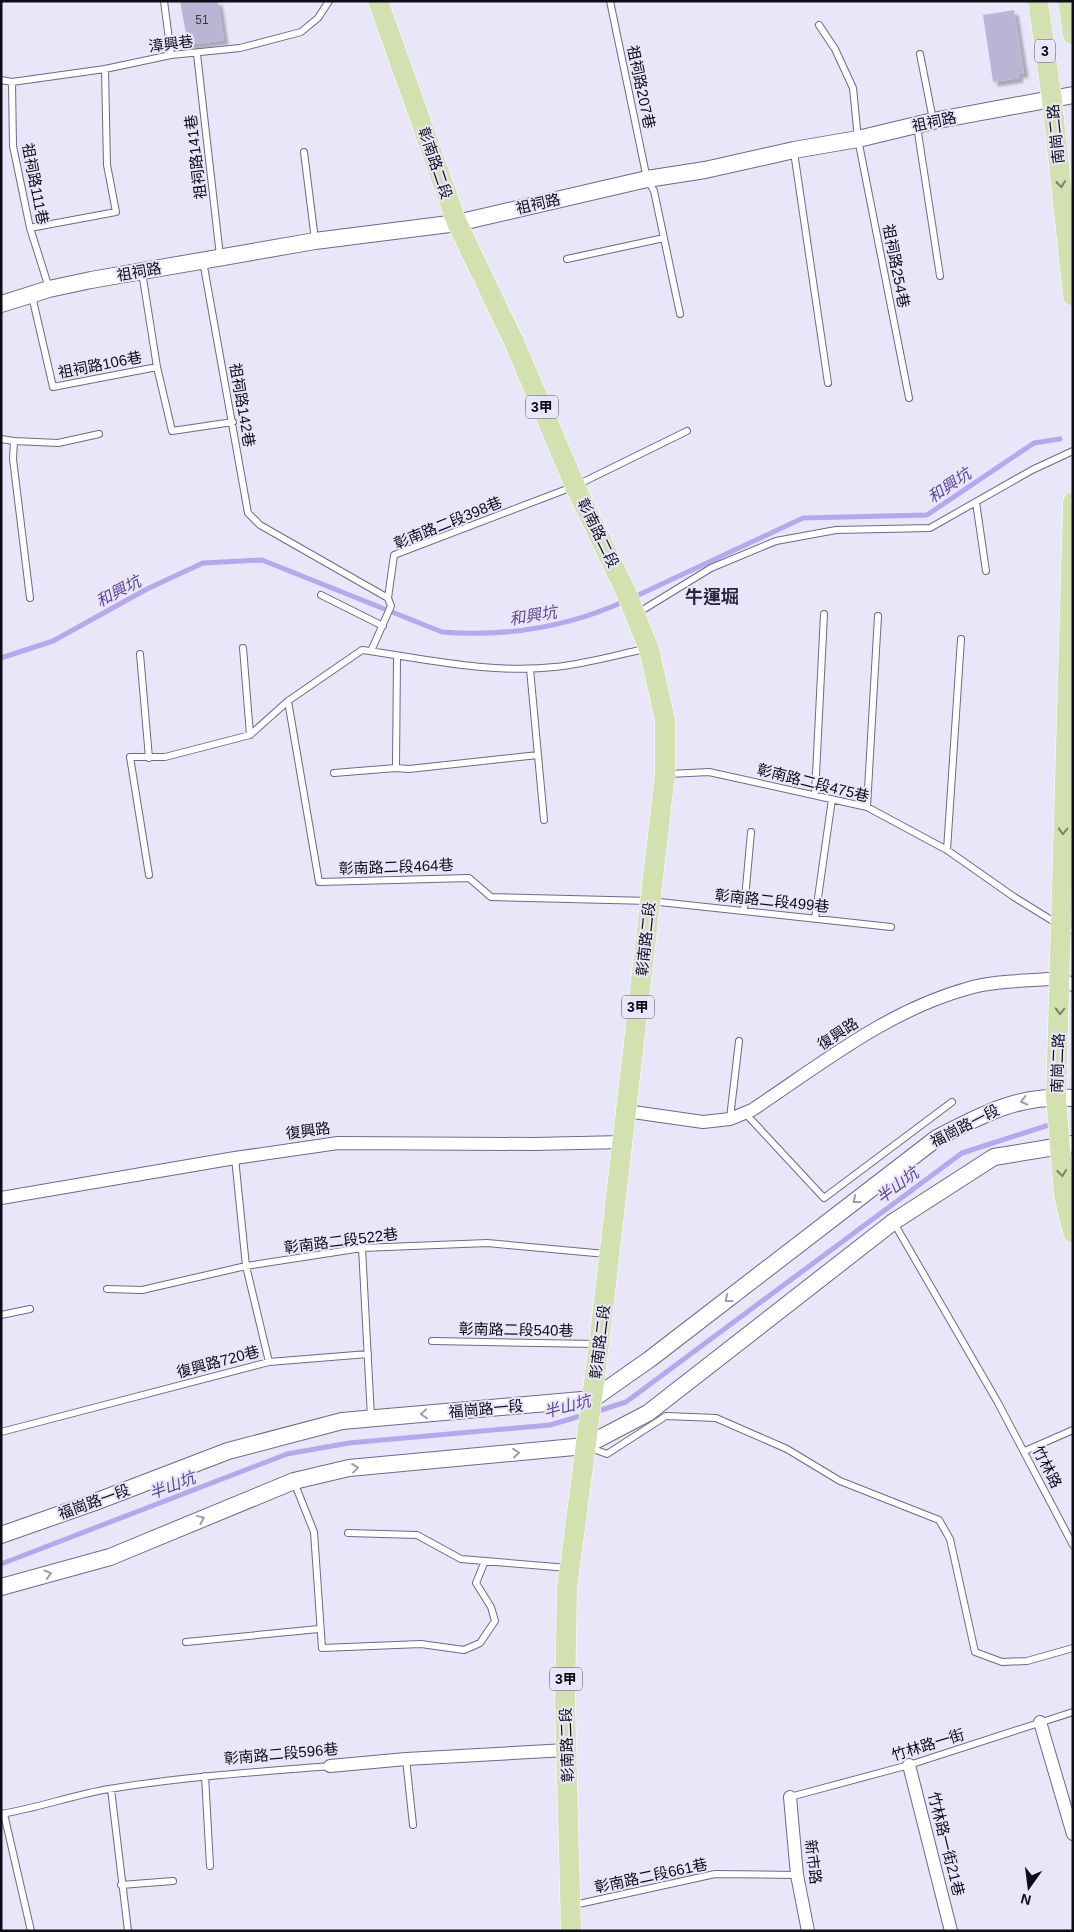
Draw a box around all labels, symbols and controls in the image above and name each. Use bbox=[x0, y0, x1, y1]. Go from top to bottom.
house number: 51 bbox=[195, 13, 209, 27]
street label: 漳興巷 bbox=[148, 32, 194, 55]
road number: 3 bbox=[1035, 40, 1055, 62]
street label: 祖祠路207巷 bbox=[624, 44, 659, 130]
street label: 南崗二路 bbox=[1044, 103, 1067, 165]
street label: 祖祠路 bbox=[910, 109, 958, 135]
street label: 祖祠路141巷 bbox=[182, 114, 209, 200]
street label: 彰南路二段 bbox=[415, 125, 456, 201]
street label: 祖祠路111巷 bbox=[19, 142, 52, 226]
one-way arrow bbox=[1055, 180, 1066, 188]
street label: 祖祠路 bbox=[514, 190, 562, 217]
street label: 祖祠路254巷 bbox=[880, 223, 913, 309]
street label: 祖祠路 bbox=[115, 259, 163, 284]
street label: 祖祠路106巷 bbox=[57, 348, 143, 381]
street label: 祖祠路142巷 bbox=[227, 362, 258, 448]
road number: 3甲 bbox=[526, 396, 558, 418]
water label: 和興坑 bbox=[925, 464, 976, 506]
street label: 彰南路二段398巷 bbox=[391, 493, 504, 552]
street label: 彰南路二段 bbox=[574, 495, 623, 570]
water label: 和興坑 bbox=[93, 572, 145, 610]
district label: 牛運堀 bbox=[685, 587, 739, 607]
water label: 和興坑 bbox=[508, 603, 560, 628]
street label: 彰南路二段475巷 bbox=[755, 760, 871, 805]
one-way arrow bbox=[1058, 827, 1069, 835]
street label: 彰南路二段464巷 bbox=[338, 856, 454, 877]
street label: 彰南路二段499巷 bbox=[714, 886, 830, 915]
street label: 彰南路二段 bbox=[633, 901, 658, 977]
road number: 3甲 bbox=[622, 996, 654, 1019]
one-way arrow bbox=[1054, 1007, 1065, 1015]
street label: 復興路 bbox=[814, 1014, 861, 1053]
street label: 南崗二路 bbox=[1048, 1033, 1067, 1093]
one-way arrow bbox=[1021, 1095, 1029, 1105]
street label: 福崗路一段 bbox=[927, 1101, 1002, 1150]
street label: 復興路 bbox=[284, 1119, 331, 1142]
water label: 半山坑 bbox=[873, 1163, 923, 1207]
one-way arrow bbox=[1056, 1169, 1067, 1177]
one-way arrow bbox=[852, 1194, 862, 1203]
street label: 彰南路二段522巷 bbox=[283, 1225, 399, 1256]
one-way arrow bbox=[724, 1294, 733, 1303]
street label: 彰南路二段 bbox=[586, 1304, 613, 1380]
street label: 彰南路二段540巷 bbox=[458, 1320, 574, 1339]
street label: 復興路720巷 bbox=[175, 1342, 261, 1381]
water label: 半山坑 bbox=[542, 1392, 594, 1421]
street label: 福崗路一段 bbox=[448, 1397, 524, 1420]
one-way arrow bbox=[419, 1409, 427, 1420]
street label: 竹林路 bbox=[1030, 1443, 1065, 1491]
one-way arrow bbox=[513, 1448, 521, 1459]
one-way arrow bbox=[351, 1463, 359, 1474]
water label: 半山坑 bbox=[147, 1468, 199, 1502]
street label: 福崗路一段 bbox=[56, 1481, 132, 1522]
one-way arrow bbox=[196, 1515, 205, 1526]
one-way arrow bbox=[44, 1570, 52, 1580]
road number: 3甲 bbox=[550, 1668, 582, 1690]
street label: 彰南路二段 bbox=[557, 1707, 576, 1783]
street label: 竹林路一街 bbox=[889, 1725, 966, 1764]
street label: 彰南路二段596巷 bbox=[223, 1740, 339, 1767]
street label: 竹林路一街21巷 bbox=[925, 1790, 968, 1898]
street label: 新市路 bbox=[802, 1839, 825, 1885]
street label: 彰南路二段661巷 bbox=[593, 1855, 709, 1896]
north arrow bbox=[1004, 1862, 1054, 1912]
text: N bbox=[1019, 1891, 1033, 1909]

